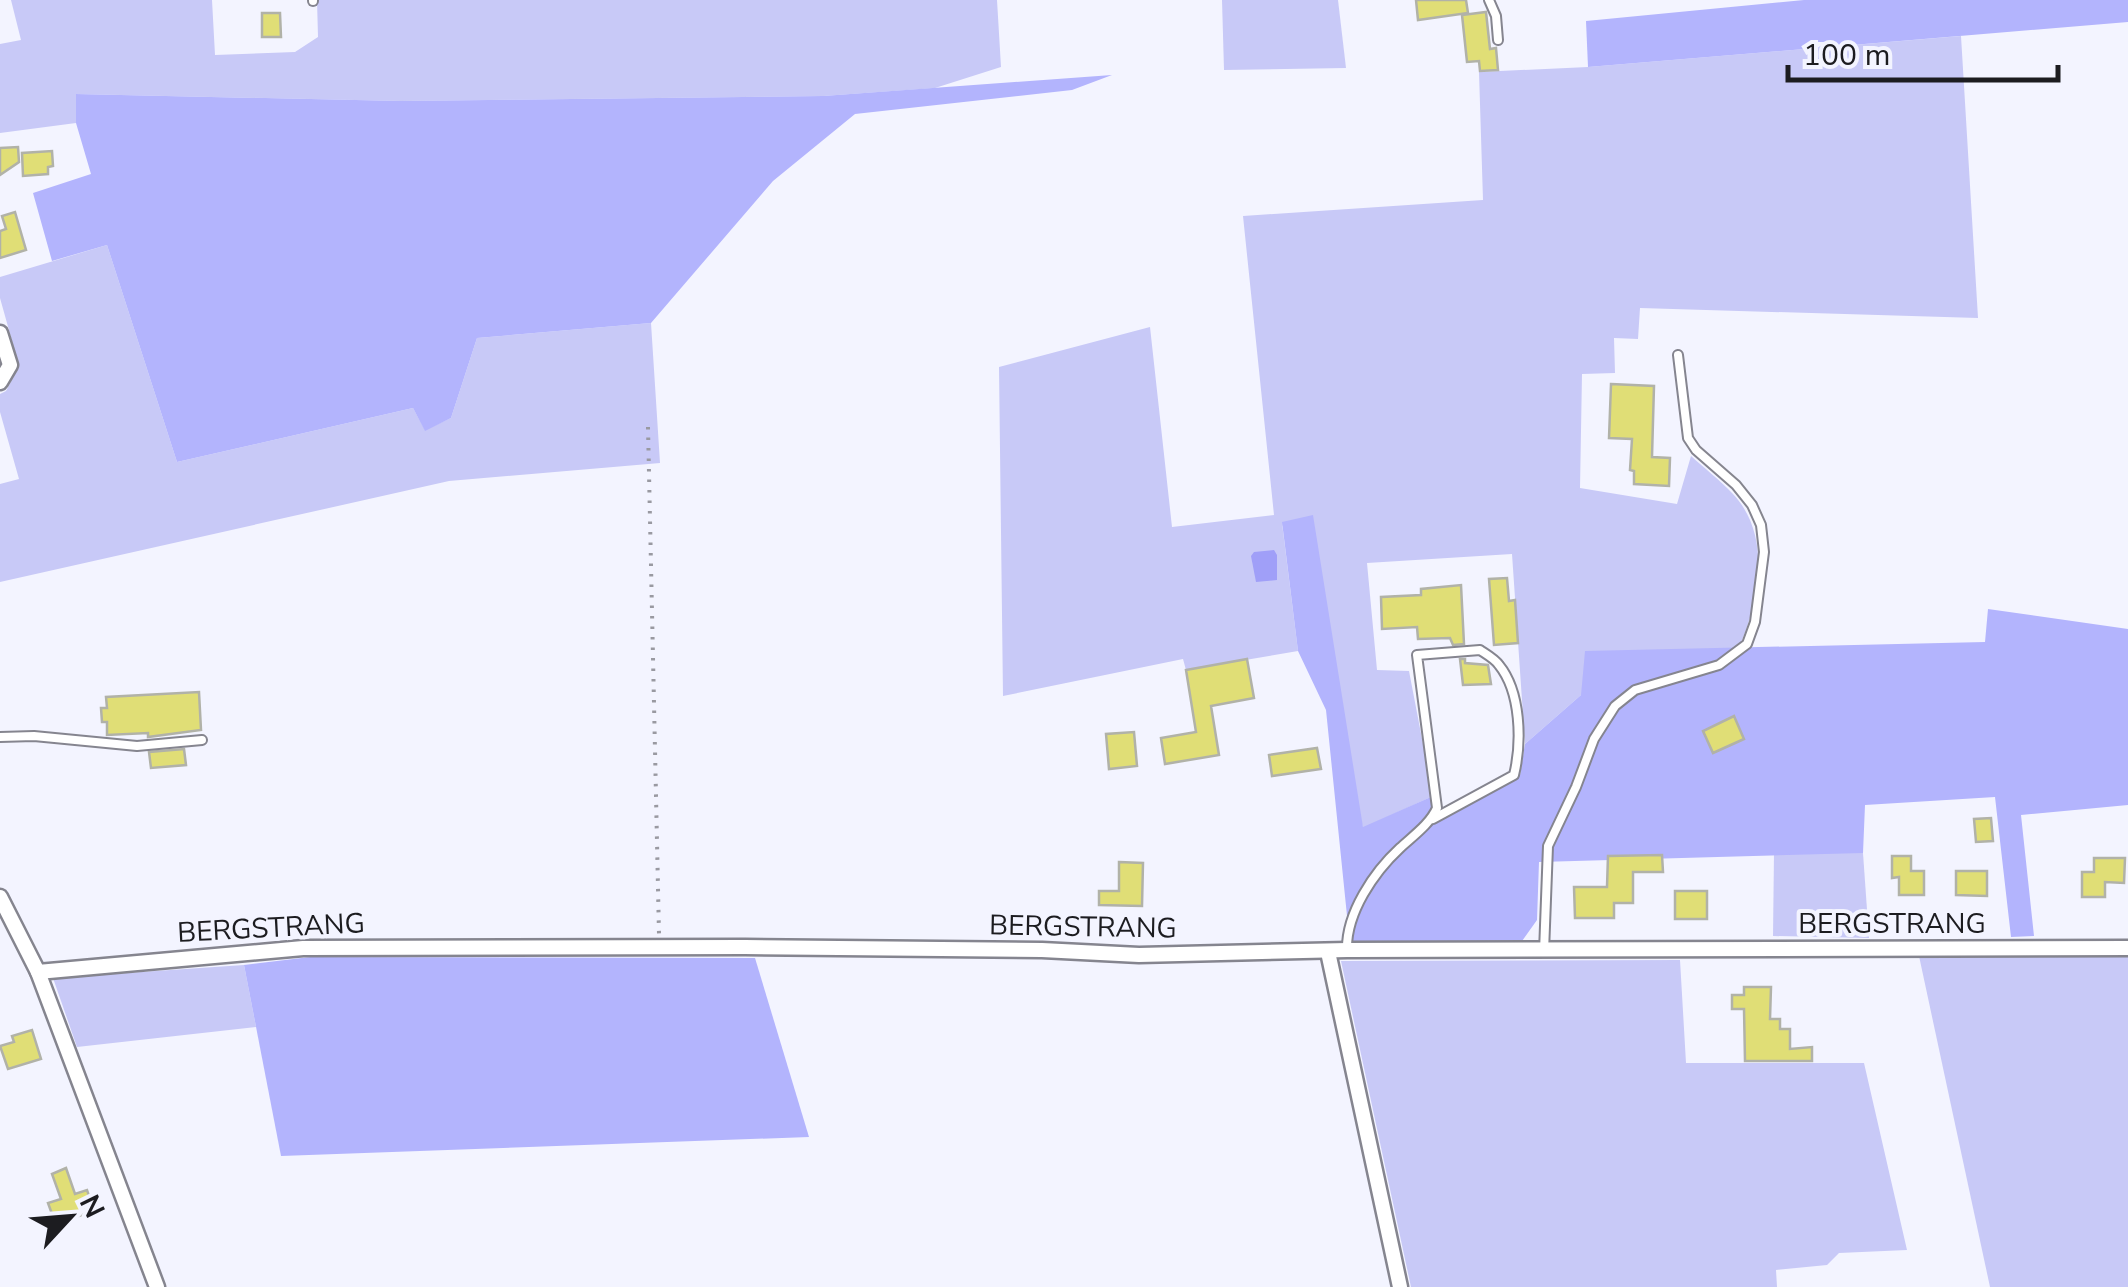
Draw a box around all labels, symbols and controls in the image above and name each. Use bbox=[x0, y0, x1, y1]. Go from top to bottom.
scale bar bbox=[1788, 20, 2058, 82]
text: 100 m bbox=[1803, 35, 1890, 76]
street label: BERGSTRANG bbox=[176, 904, 366, 952]
street label: BERGSTRANG bbox=[1798, 905, 1986, 943]
street label: BERGSTRANG bbox=[989, 906, 1177, 948]
north arrow bbox=[20, 1167, 120, 1267]
text: N bbox=[70, 1189, 113, 1224]

